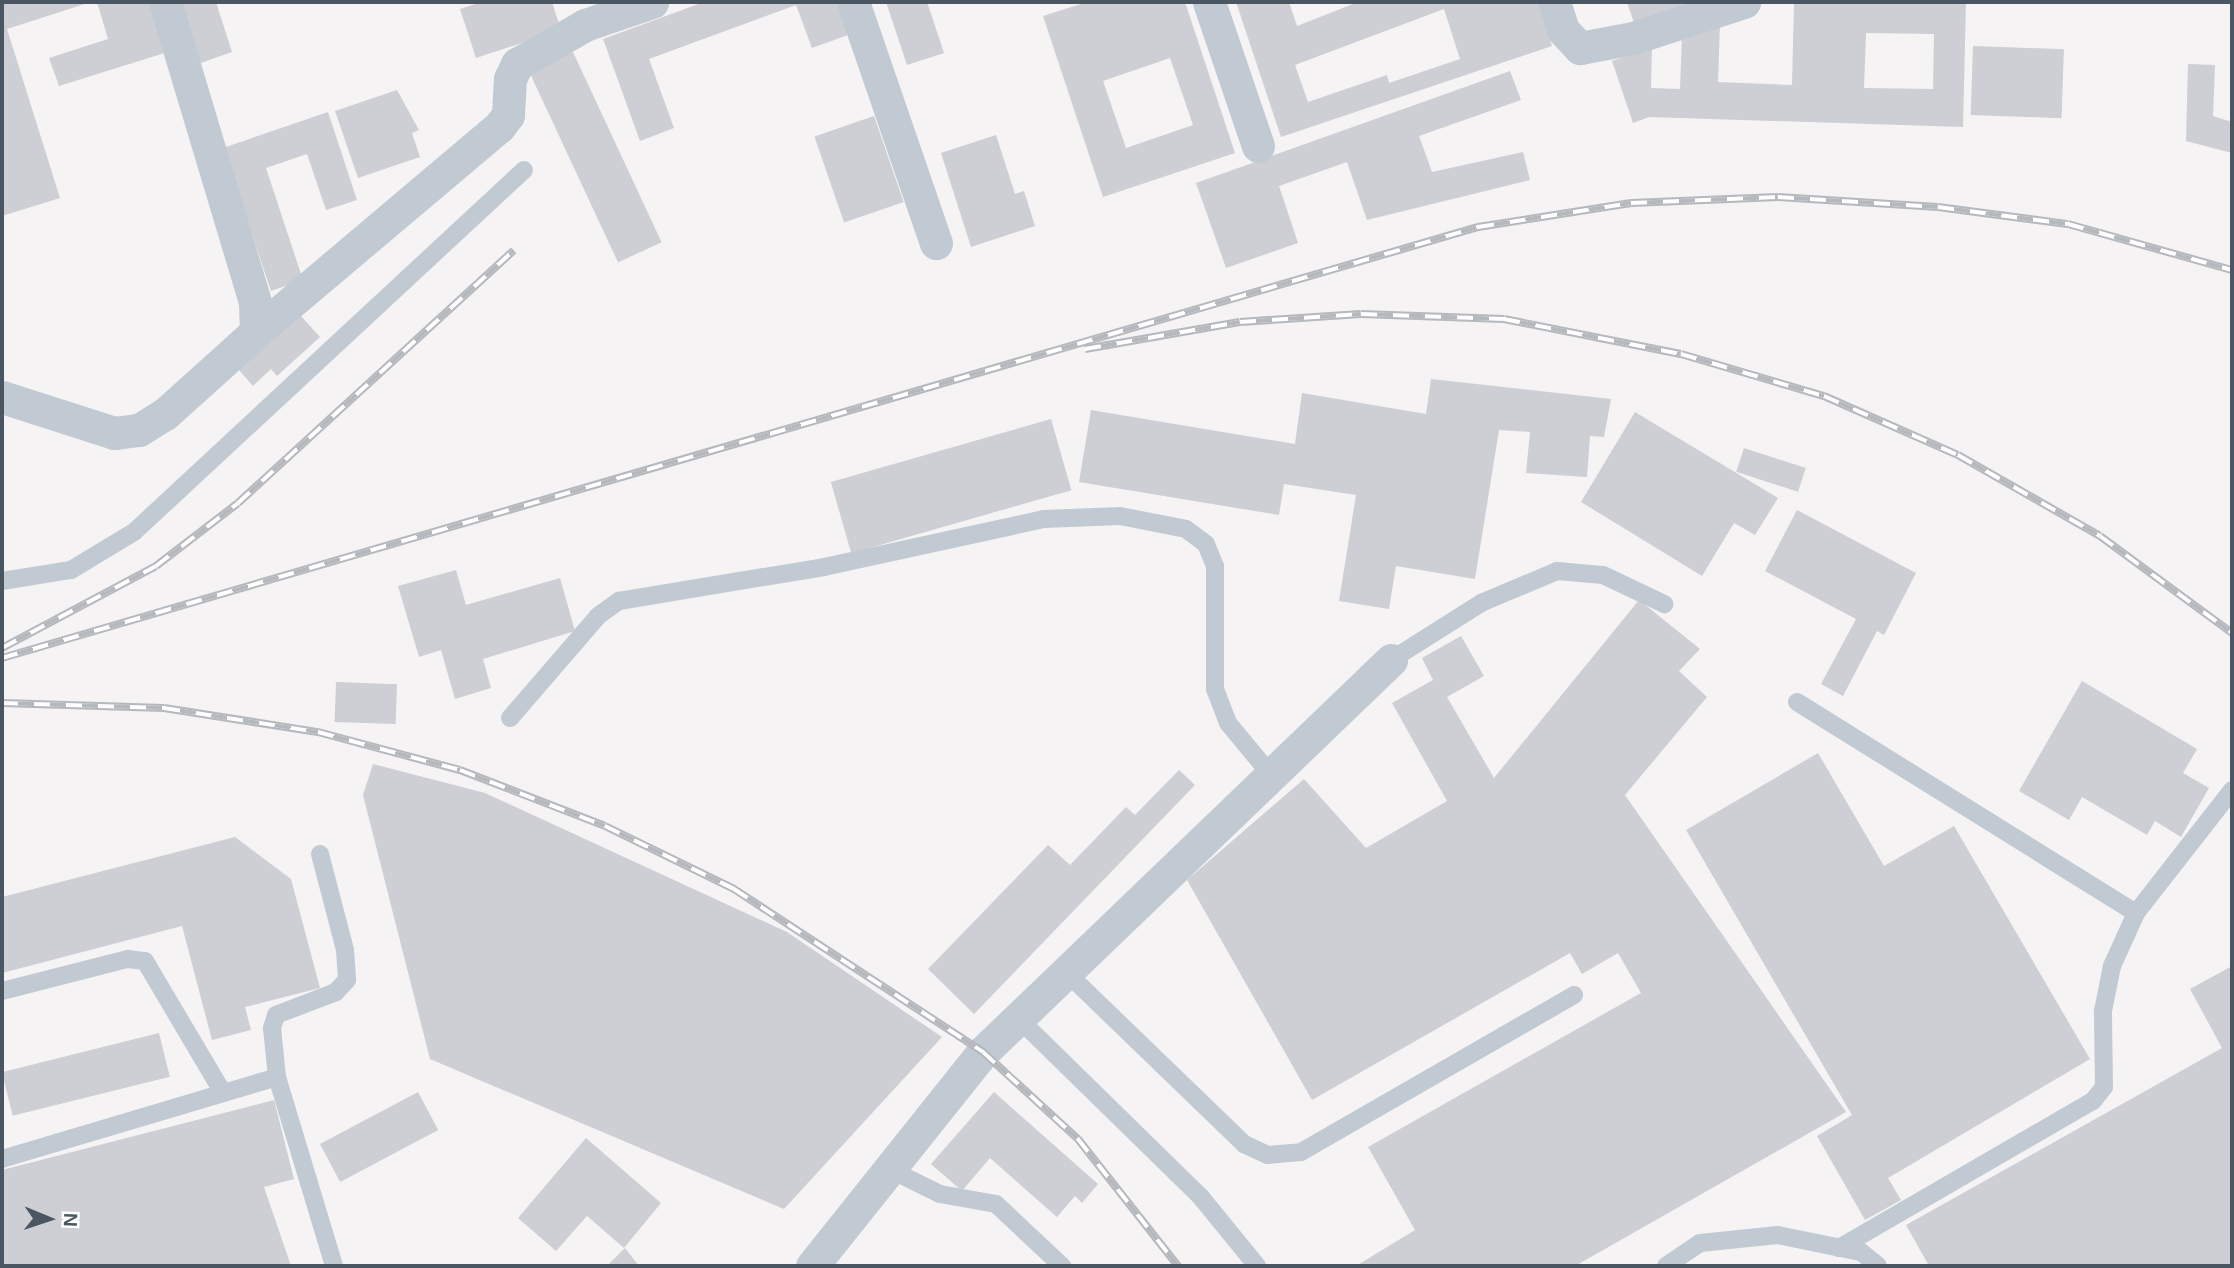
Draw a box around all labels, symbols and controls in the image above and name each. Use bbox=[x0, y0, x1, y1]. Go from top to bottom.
north arrow bbox=[14, 1184, 84, 1254]
text: N bbox=[60, 1213, 81, 1227]

